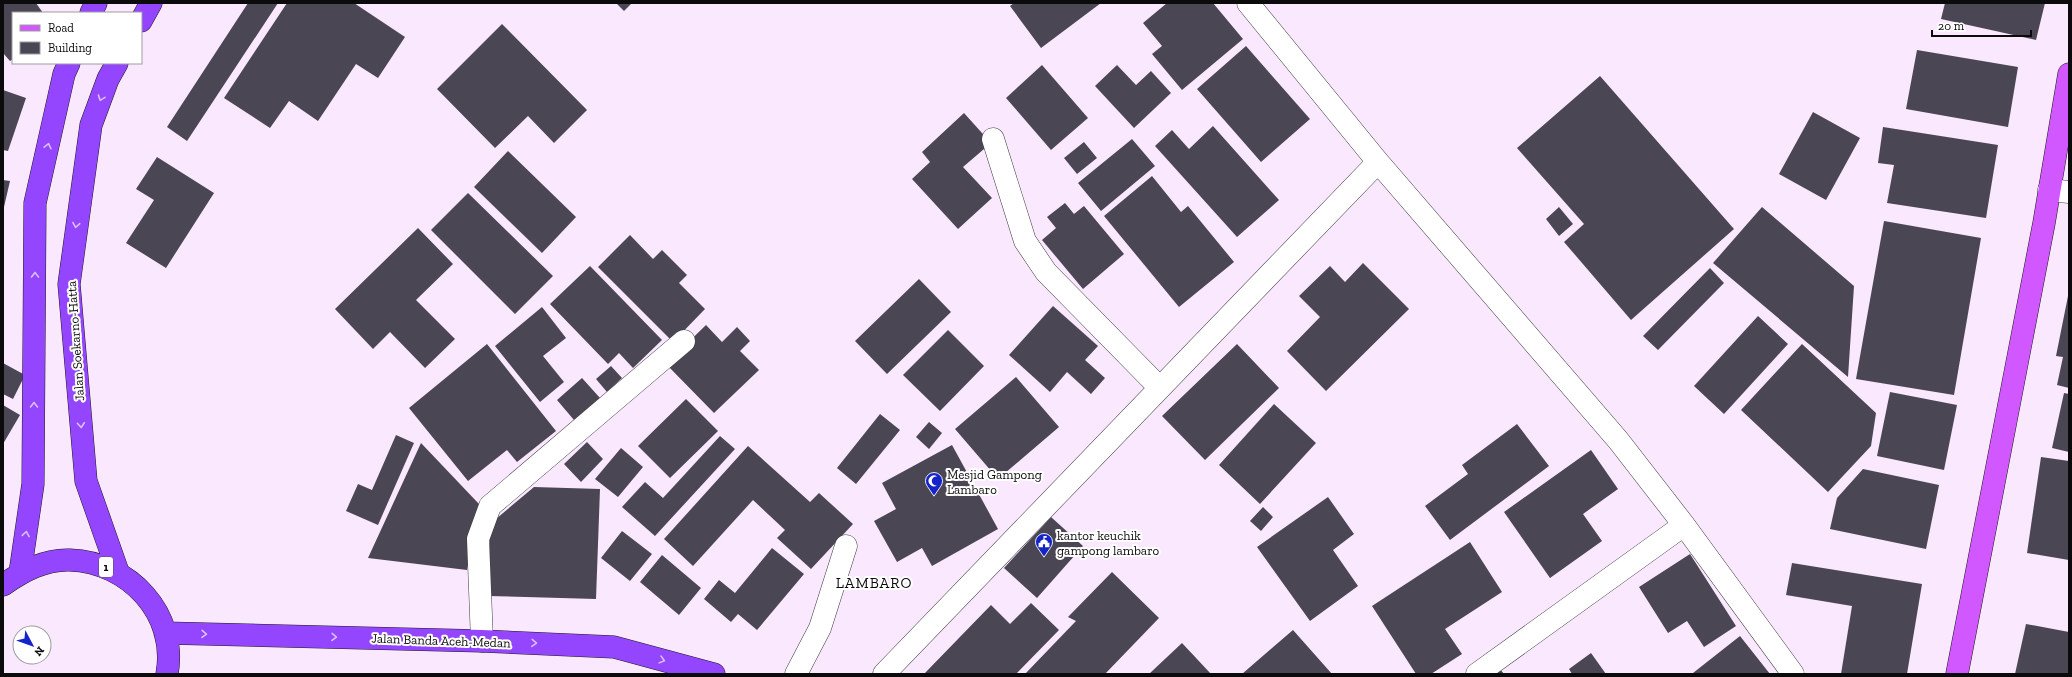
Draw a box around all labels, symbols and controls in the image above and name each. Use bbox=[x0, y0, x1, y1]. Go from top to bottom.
legend bbox=[12, 12, 142, 64]
scale bar bbox=[1932, 12, 2031, 38]
text: 20 m bbox=[1938, 19, 1965, 33]
text: Road bbox=[48, 21, 74, 35]
text: Building bbox=[48, 41, 92, 55]
one-way arrow bbox=[97, 95, 106, 102]
one-way arrow bbox=[43, 143, 51, 149]
one-way arrow bbox=[72, 222, 81, 229]
one-way arrow bbox=[31, 272, 39, 278]
street label: Jalan Soekarno-Hatta bbox=[64, 280, 87, 402]
one-way arrow bbox=[30, 402, 38, 408]
one-way arrow bbox=[77, 422, 86, 428]
place label: Mesjid Gampong Lambaro bbox=[947, 467, 1042, 497]
mosque icon: Mesjid Gampong Lambaro bbox=[924, 471, 944, 496]
place label: kantor keuchik gampong lambaro bbox=[1057, 528, 1160, 558]
one-way arrow bbox=[21, 531, 30, 537]
public building icon: kantor keuchik gampong lambaro bbox=[1034, 532, 1054, 557]
road number: 1 bbox=[99, 557, 113, 577]
district label: LAMBARO bbox=[836, 574, 912, 592]
north arrow bbox=[12, 625, 52, 665]
one-way arrow bbox=[201, 629, 207, 638]
street label: Jalan Banda Aceh-Medan bbox=[371, 631, 511, 650]
one-way arrow bbox=[331, 633, 337, 641]
one-way arrow bbox=[531, 639, 537, 648]
text: N bbox=[31, 644, 47, 659]
one-way arrow bbox=[658, 655, 665, 664]

